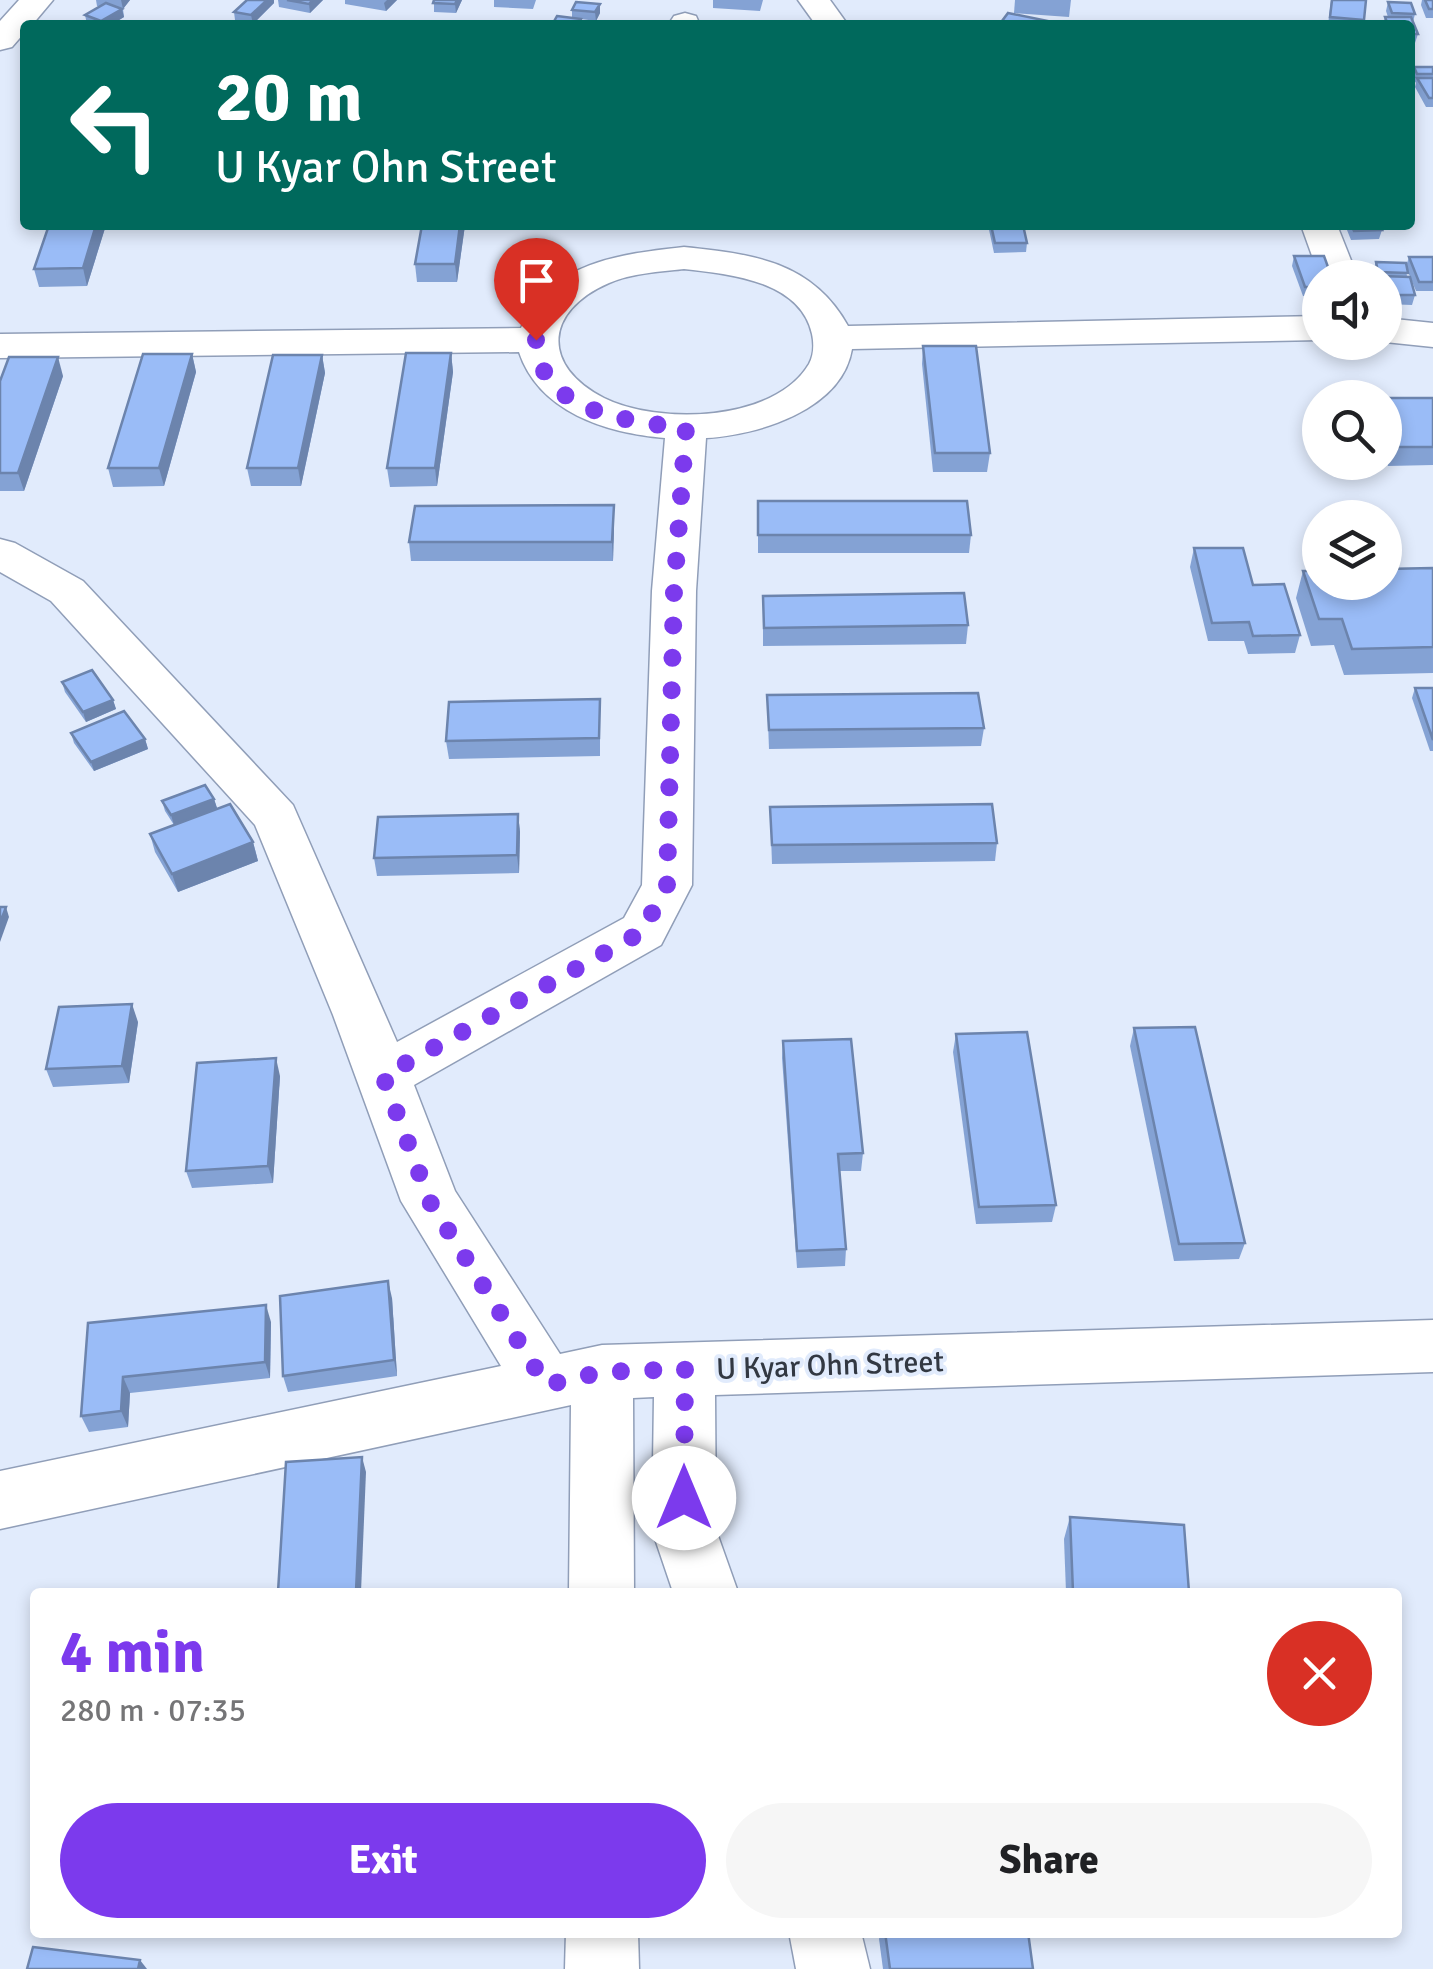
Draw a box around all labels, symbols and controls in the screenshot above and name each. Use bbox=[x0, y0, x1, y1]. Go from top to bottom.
text: 20 m bbox=[215, 54, 363, 140]
icon: left bbox=[50, 60, 180, 190]
text: U Kyar Ohn Street bbox=[215, 140, 557, 195]
pin bbox=[494, 238, 579, 341]
icon: arrive bbox=[509, 253, 564, 308]
map controls bbox=[1302, 260, 1402, 600]
button: sound bbox=[1302, 260, 1402, 360]
button: search bbox=[1302, 380, 1402, 480]
button: layers bbox=[1302, 500, 1402, 600]
street label: U Kyar Ohn Street bbox=[716, 1343, 944, 1388]
position arrow bbox=[632, 1446, 736, 1550]
text: 4 min bbox=[60, 1616, 205, 1690]
button: close bbox=[1267, 1621, 1372, 1726]
text: 280 m · 07:35 bbox=[60, 1691, 246, 1730]
button: Exit bbox=[60, 1803, 706, 1918]
button: Share bbox=[726, 1803, 1372, 1918]

